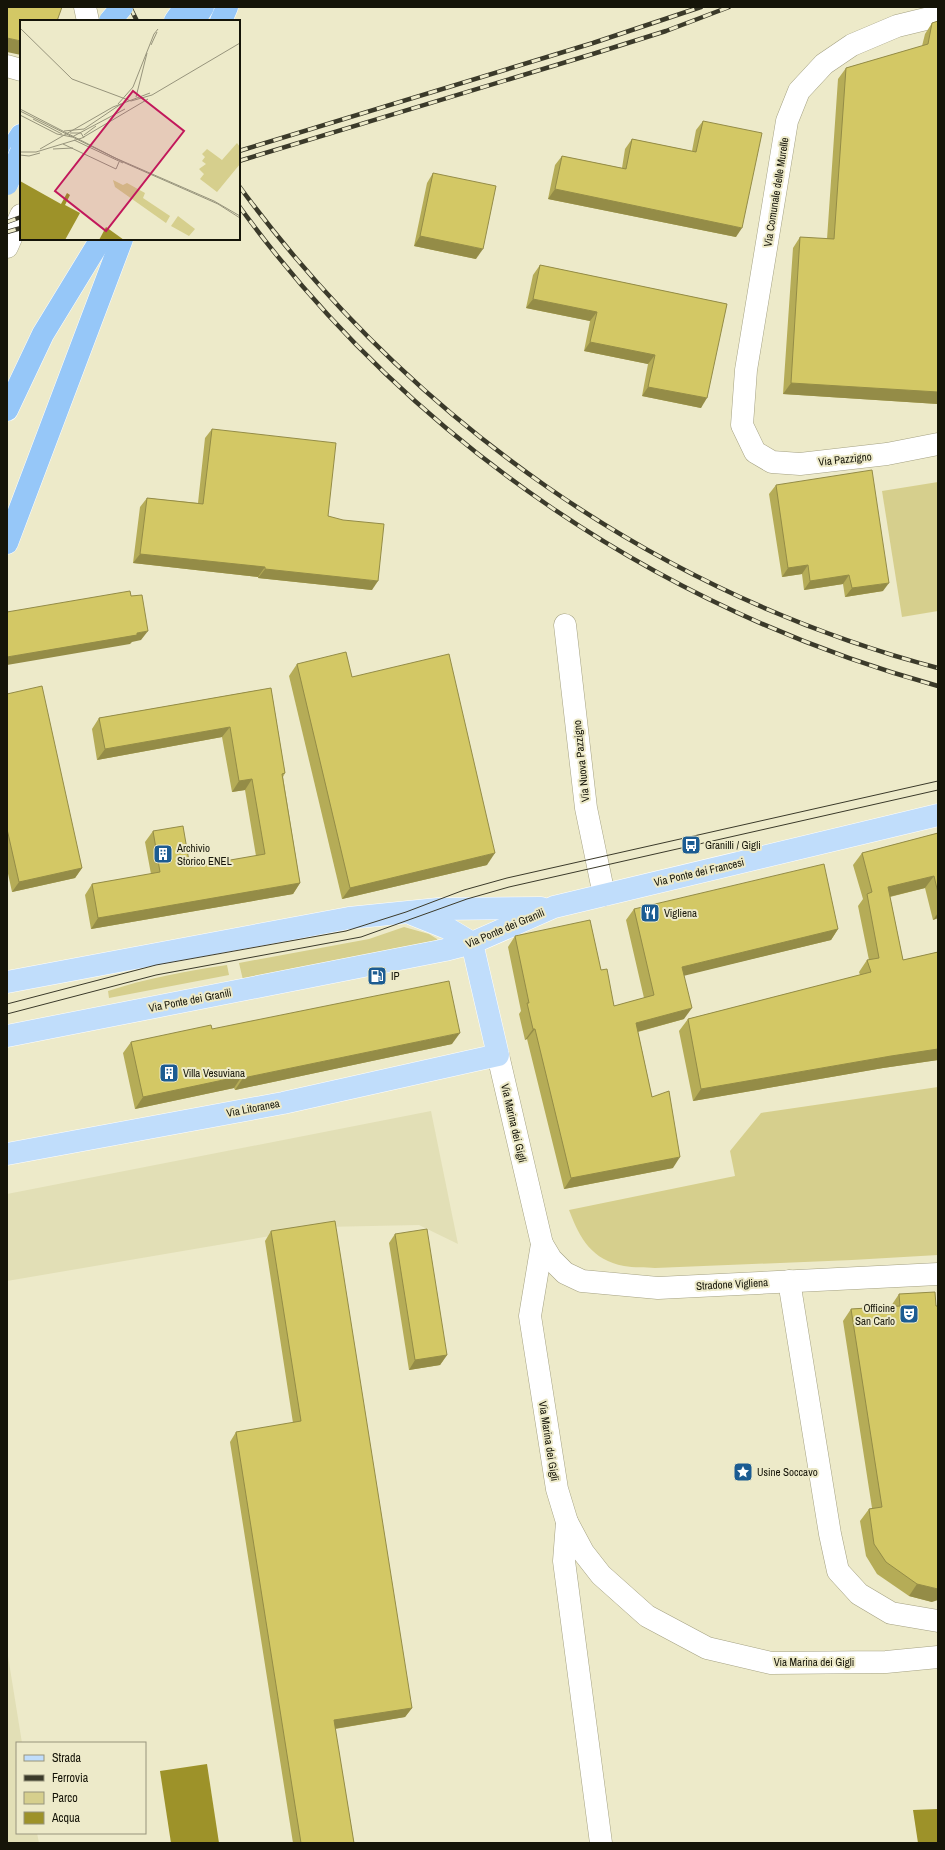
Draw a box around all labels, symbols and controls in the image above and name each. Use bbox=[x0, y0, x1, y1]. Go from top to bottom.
inset map bbox=[20, 20, 240, 240]
street label: Via Comunale delle Murelle bbox=[760, 136, 792, 248]
street label: Via Pazzigno bbox=[818, 449, 872, 469]
street label: Via Nuova Pazzigno bbox=[570, 719, 592, 803]
bus stop icon: Granilli / Gigli bbox=[680, 834, 702, 856]
place label: Granilli / Gigli bbox=[705, 838, 761, 852]
place label: Archivio Storico ENEL bbox=[176, 841, 232, 868]
building icon: Archivio Storico ENEL bbox=[152, 843, 174, 865]
street label: Via Ponte dei Francesi bbox=[653, 855, 745, 889]
restaurant icon: Vigliena bbox=[639, 902, 661, 924]
street label: Via Ponte dei Granili bbox=[464, 905, 546, 951]
place label: Vigliena bbox=[664, 906, 697, 920]
fuel station icon: IP bbox=[366, 965, 388, 987]
place label: IP bbox=[391, 969, 400, 983]
street label: Via Ponte dei Granili bbox=[147, 985, 233, 1015]
building icon: Villa Vesuviana bbox=[158, 1062, 180, 1084]
place label: Villa Vesuviana bbox=[183, 1066, 245, 1080]
street label: Via Marina dei Gigli bbox=[498, 1082, 530, 1164]
street label: Via Litoranea bbox=[225, 1096, 281, 1120]
street label: Stradone Vigliena bbox=[696, 1275, 768, 1293]
place label: Officine San Carlo bbox=[855, 1301, 895, 1328]
theatre icon: Officine San Carlo bbox=[898, 1303, 920, 1325]
street label: Via Marina dei Gigli bbox=[536, 1400, 562, 1482]
place icon: Usine Soccavo bbox=[732, 1461, 754, 1483]
place label: Usine Soccavo bbox=[757, 1465, 818, 1479]
street label: Via Marina dei Gigli bbox=[774, 1655, 854, 1669]
legend bbox=[16, 1742, 146, 1834]
text: Strada bbox=[52, 1750, 82, 1766]
text: Ferrovia bbox=[52, 1770, 89, 1786]
text: Parco bbox=[52, 1790, 78, 1806]
text: Acqua bbox=[51, 1810, 80, 1826]

